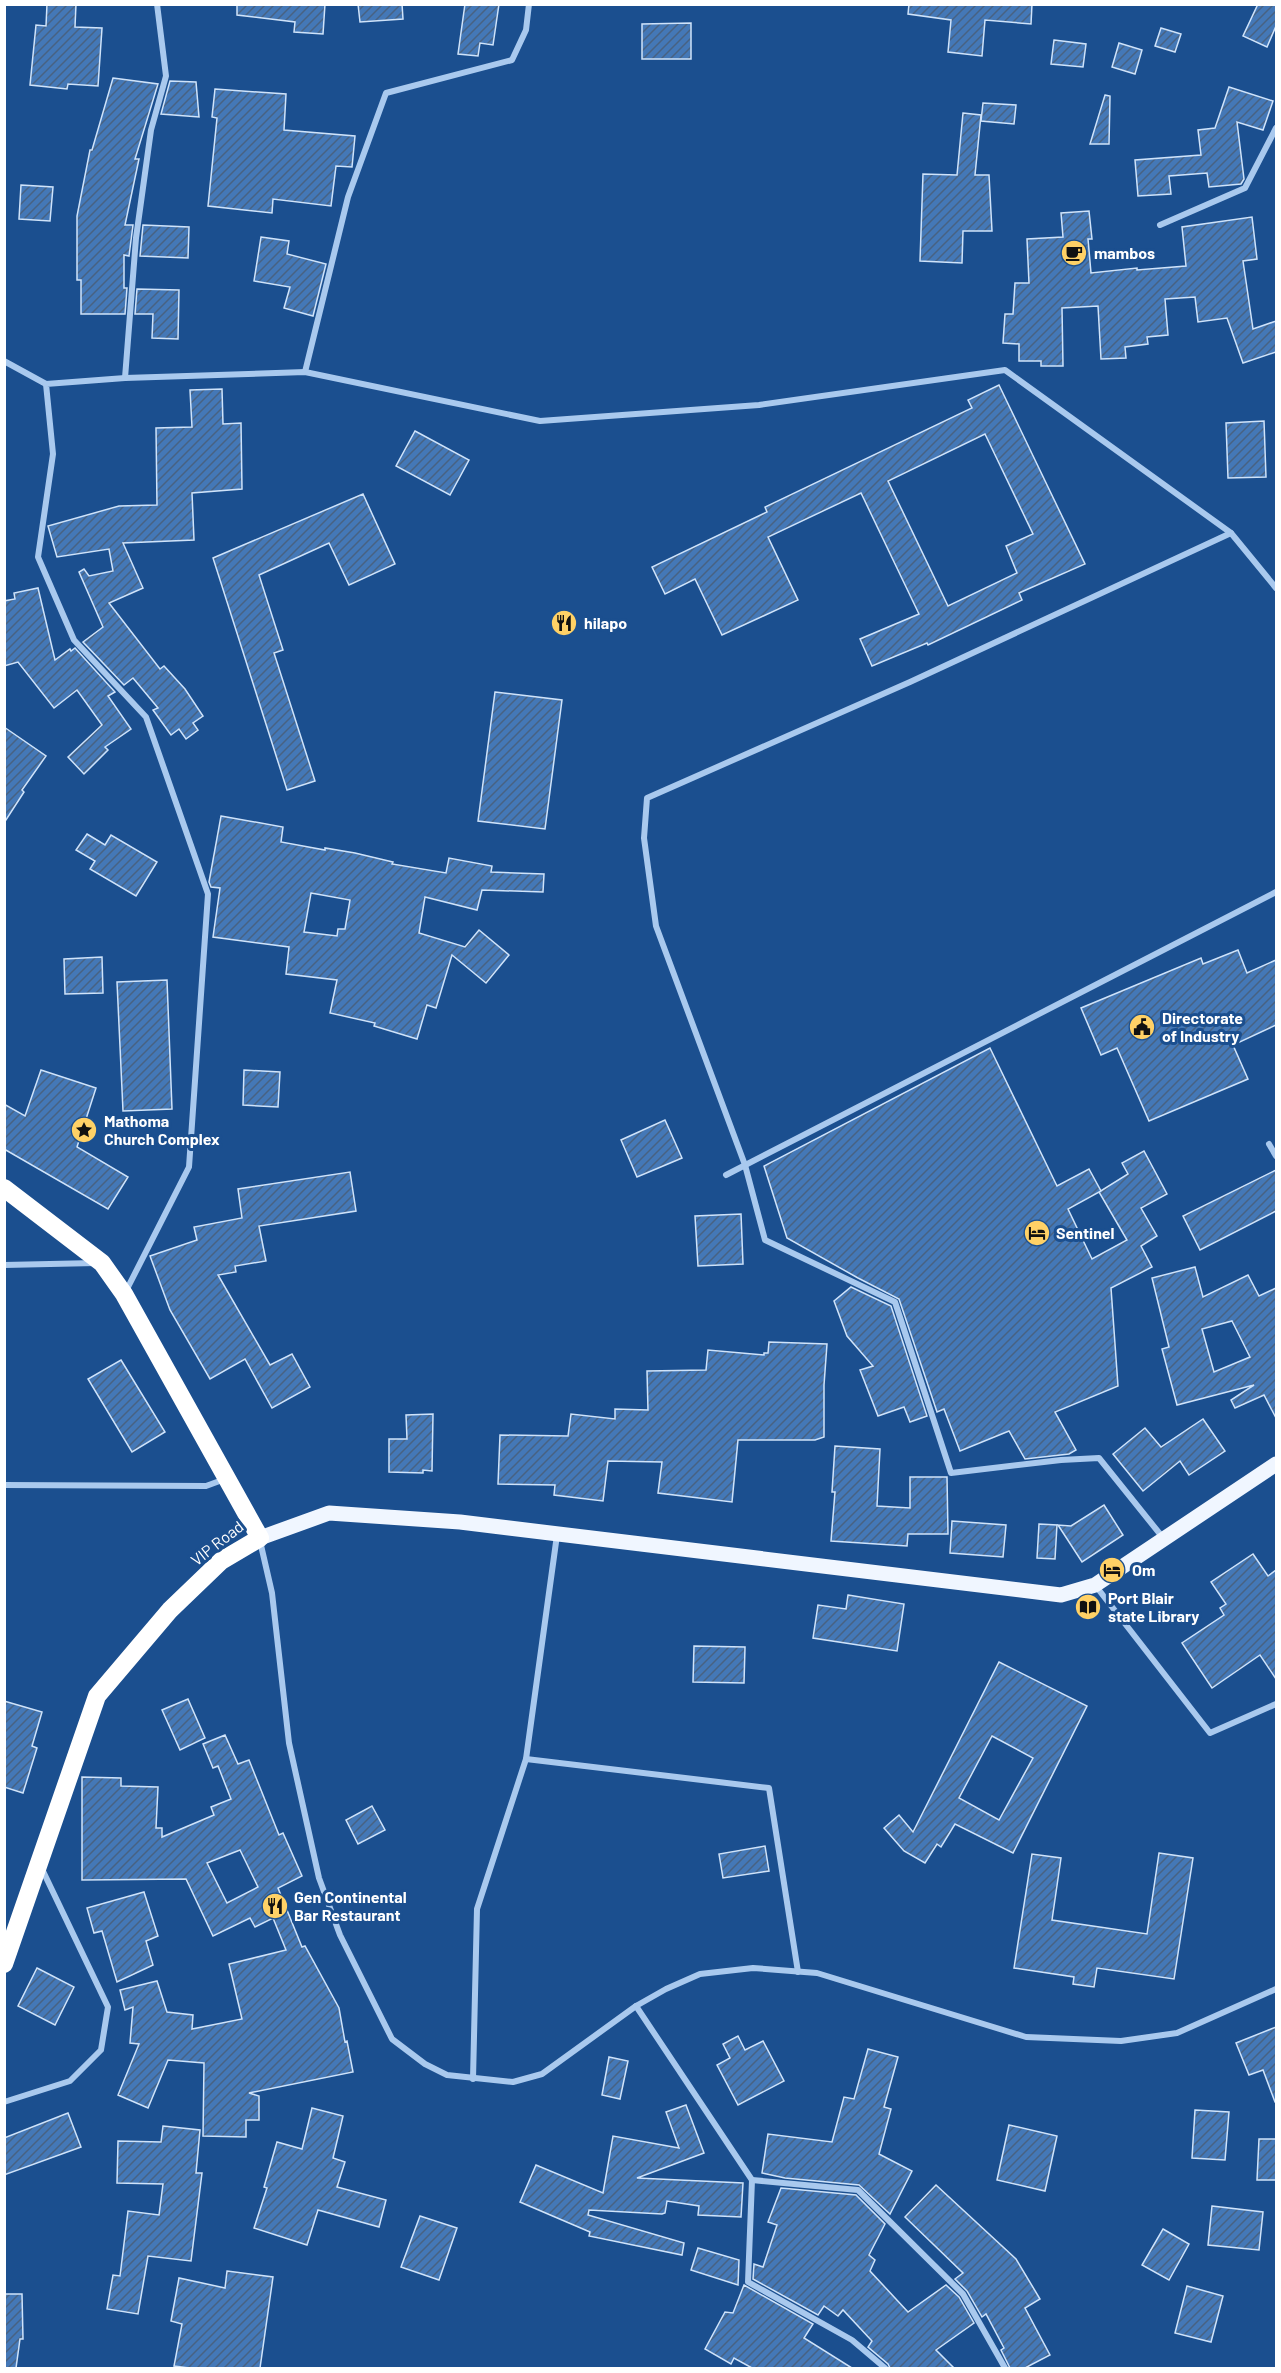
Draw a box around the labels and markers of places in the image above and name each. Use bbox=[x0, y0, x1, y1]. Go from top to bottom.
cafe icon: mambos bbox=[1059, 238, 1089, 268]
place label: mambos bbox=[1094, 243, 1155, 262]
restaurant icon: hilapo bbox=[549, 608, 579, 638]
place label: hilapo bbox=[584, 613, 627, 632]
place label: Directorate of Industry bbox=[1162, 1008, 1243, 1045]
public building icon: Directorate of Industry bbox=[1127, 1012, 1157, 1042]
place label: Mathoma Church Complex bbox=[104, 1111, 220, 1148]
place icon: Mathoma Church Complex bbox=[69, 1115, 99, 1145]
hotel icon: Sentinel bbox=[1022, 1218, 1052, 1248]
place label: Sentinel bbox=[1056, 1223, 1115, 1242]
hotel icon: Om bbox=[1097, 1555, 1127, 1585]
place label: Om bbox=[1132, 1560, 1155, 1579]
place label: Port Blair state Library bbox=[1108, 1588, 1199, 1625]
library icon: Port Blair state Library bbox=[1073, 1592, 1103, 1622]
place label: Gen Continental Bar Restaurant bbox=[294, 1887, 407, 1924]
restaurant icon: Gen Continental Bar Restaurant bbox=[260, 1891, 290, 1921]

